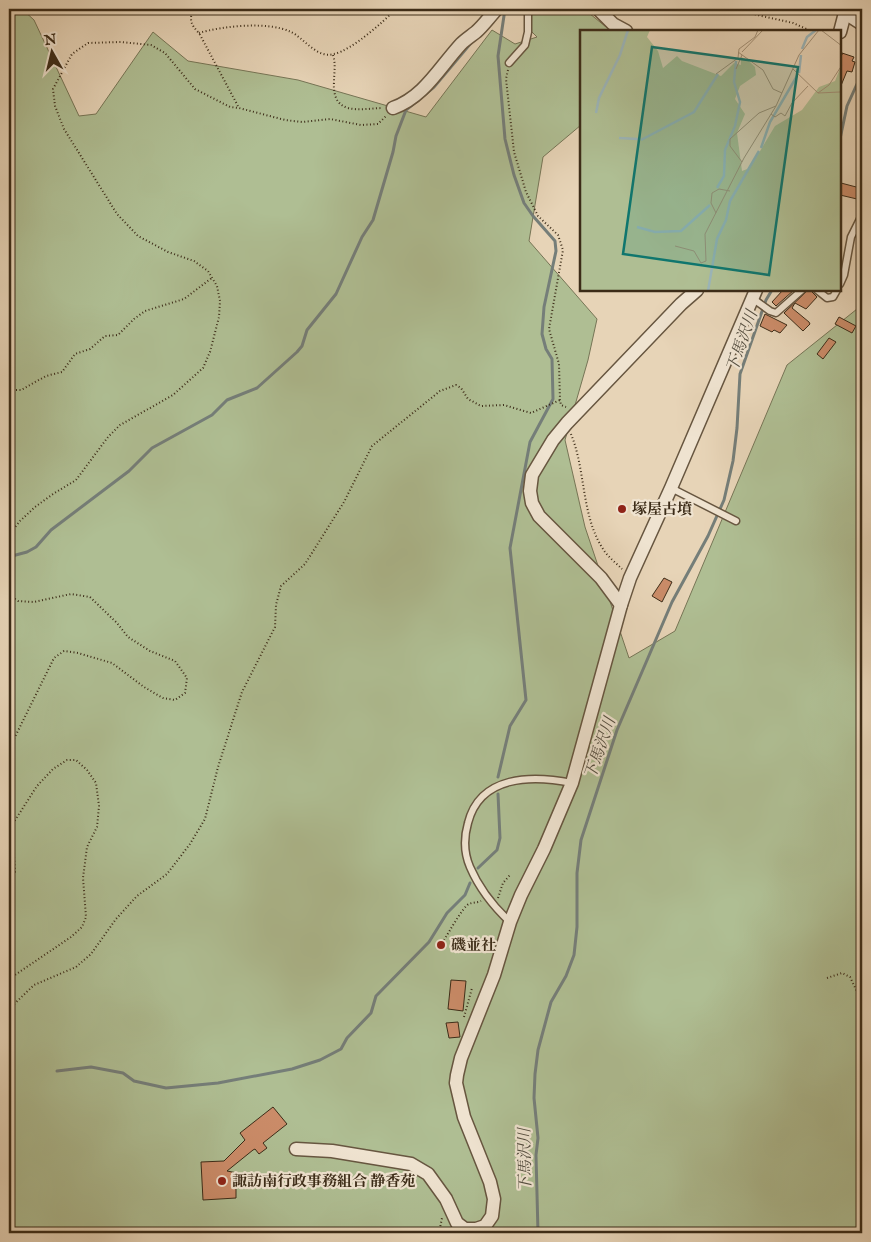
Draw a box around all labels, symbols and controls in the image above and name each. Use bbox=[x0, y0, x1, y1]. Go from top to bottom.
north arrow bbox=[28, 28, 78, 78]
text: N bbox=[42, 30, 58, 50]
inset map bbox=[580, 30, 841, 291]
water label: 下馬沢川 bbox=[723, 306, 763, 375]
place label: 塚屋古墳 bbox=[632, 500, 692, 519]
marker: 塚屋古墳 bbox=[616, 503, 628, 515]
water label: 下馬沢川 bbox=[581, 713, 621, 782]
place label: 磯並社 bbox=[451, 936, 496, 955]
marker: 磯並社 bbox=[435, 939, 447, 951]
water label: 下馬沢川 bbox=[515, 1126, 537, 1192]
place label: 諏訪南行政事務組合 静香苑 bbox=[232, 1172, 415, 1191]
marker: 諏訪南行政事務組合 静香苑 bbox=[216, 1175, 228, 1187]

